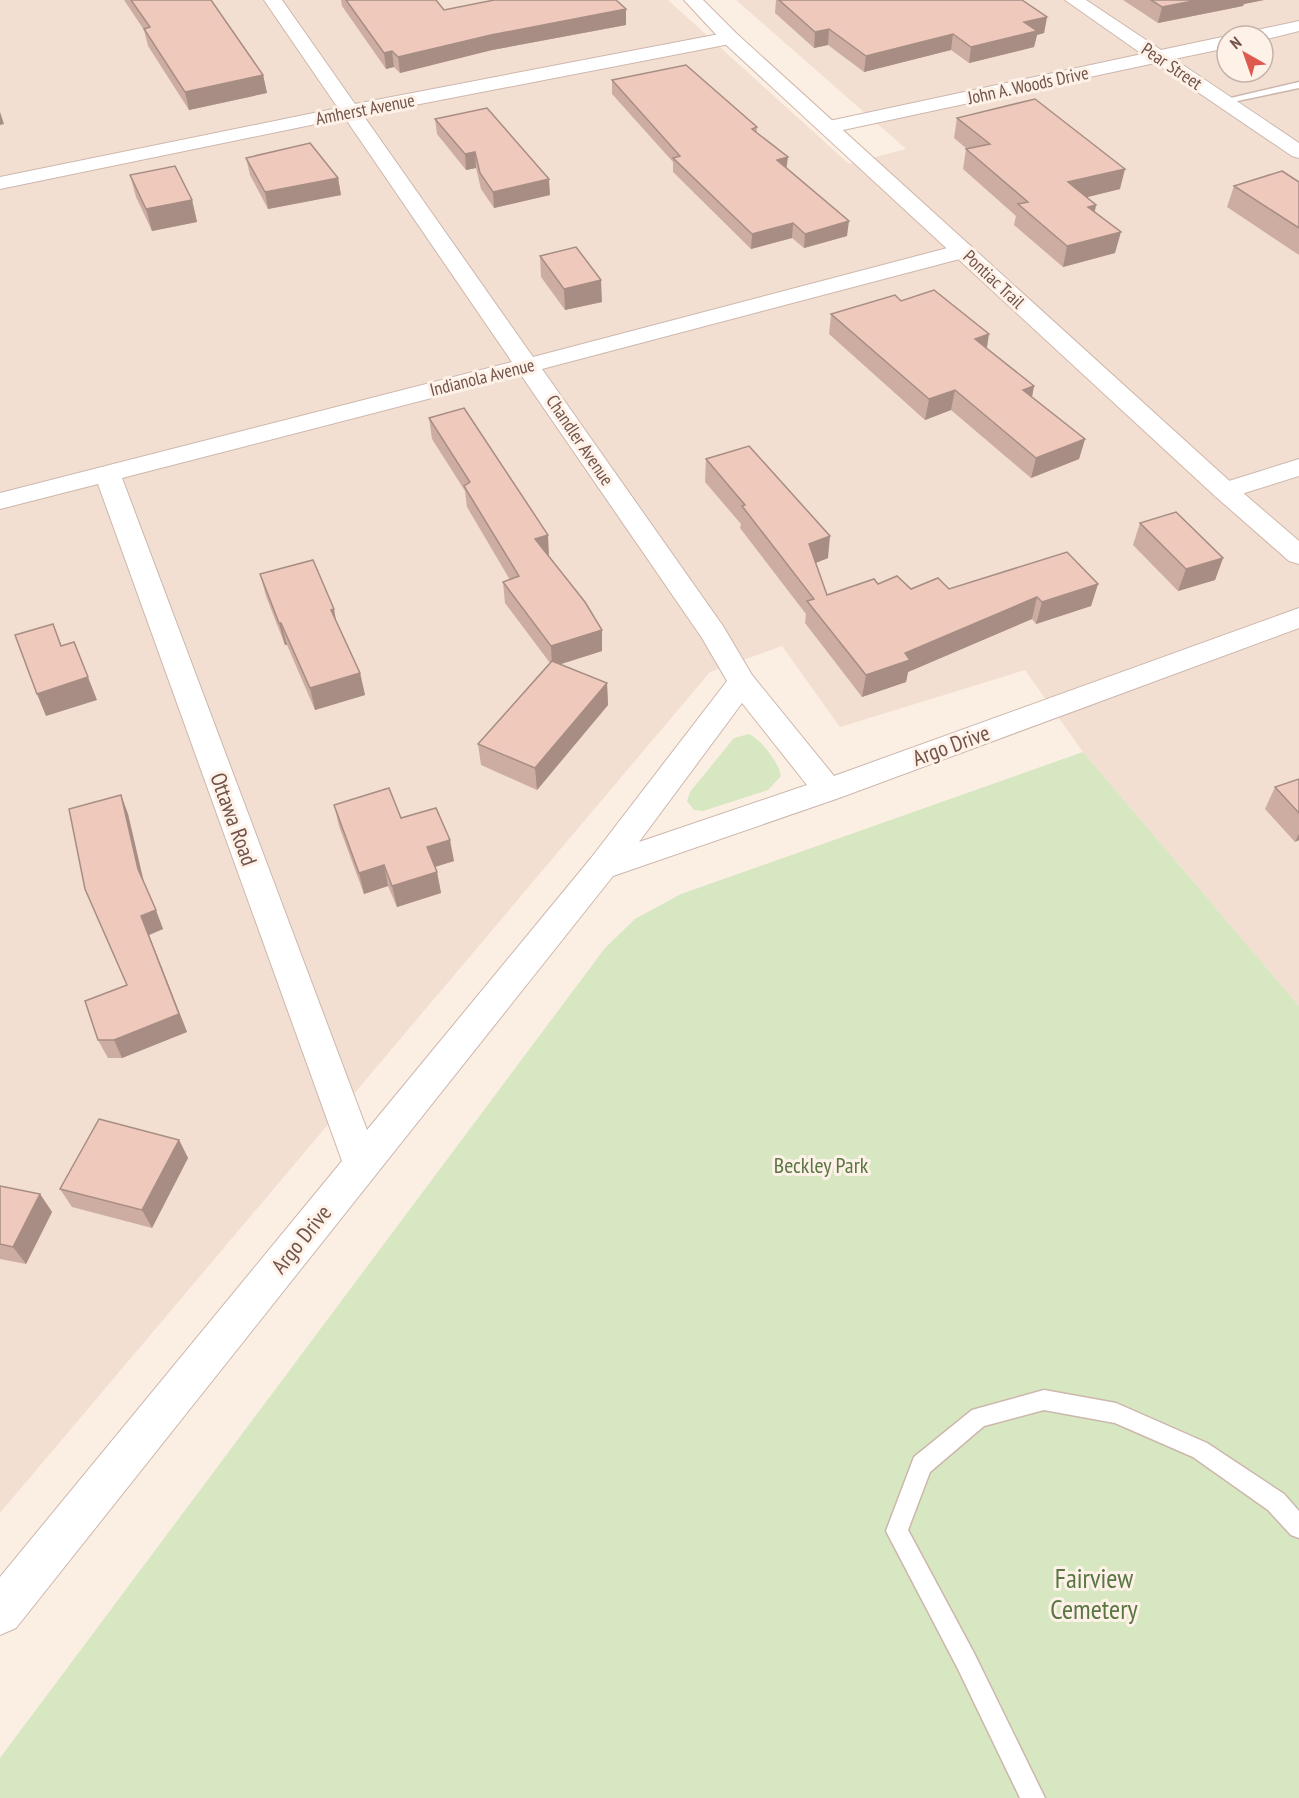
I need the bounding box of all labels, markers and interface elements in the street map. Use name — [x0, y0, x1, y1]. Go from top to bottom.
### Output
north arrow — [1215, 24, 1275, 84]
text: N — [1226, 32, 1245, 53]
street label: Pear Street — [1137, 37, 1207, 95]
street label: John A. Woods Drive — [964, 61, 1091, 109]
street label: Amherst Avenue — [314, 88, 416, 130]
street label: Pontiac Trail — [959, 245, 1030, 314]
street label: Indianola Avenue — [427, 353, 537, 401]
street label: Chandler Avenue — [541, 390, 619, 490]
street label: Argo Drive — [909, 718, 993, 772]
street label: Ottawa Road — [204, 769, 264, 869]
park label: Beckley Park — [774, 1151, 869, 1179]
street label: Argo Drive — [265, 1199, 337, 1279]
park label: Fairview Cemetery — [1050, 1561, 1139, 1626]

